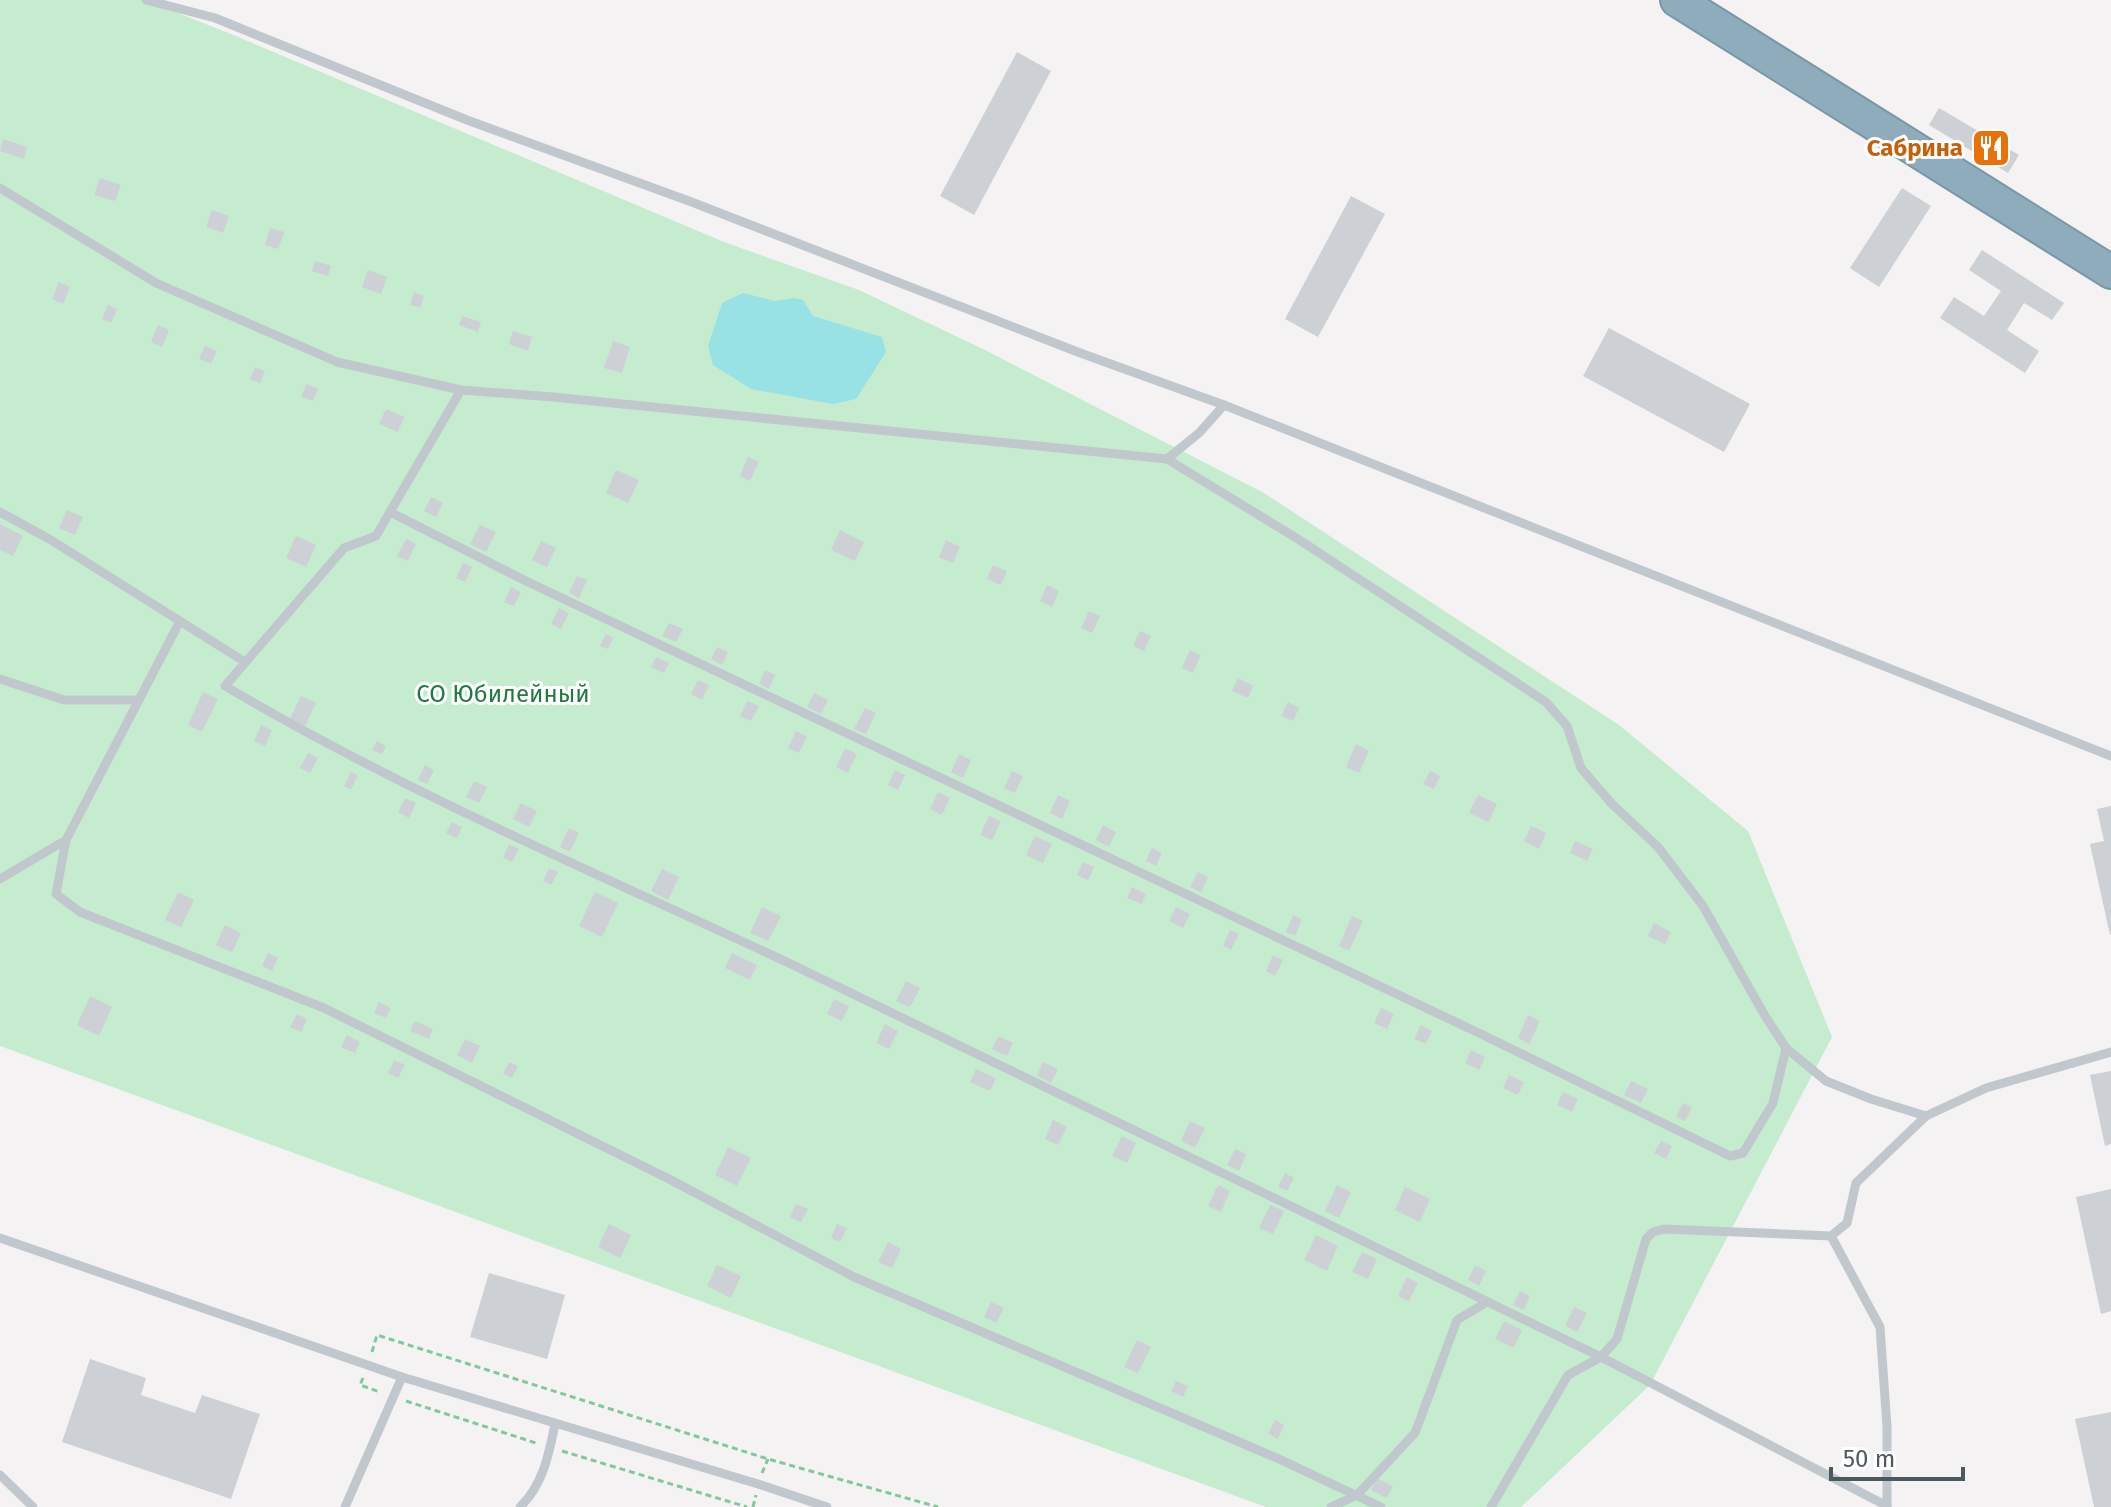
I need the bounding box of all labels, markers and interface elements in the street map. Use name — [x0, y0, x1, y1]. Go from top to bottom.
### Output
restaurant icon: Сабрина — [1970, 127, 2012, 169]
place label: Сабрина — [1867, 134, 1963, 162]
park label: СО Юбилейный — [416, 680, 590, 708]
scale bar — [1831, 1431, 1963, 1481]
text: 50 m — [1843, 1445, 1895, 1473]

